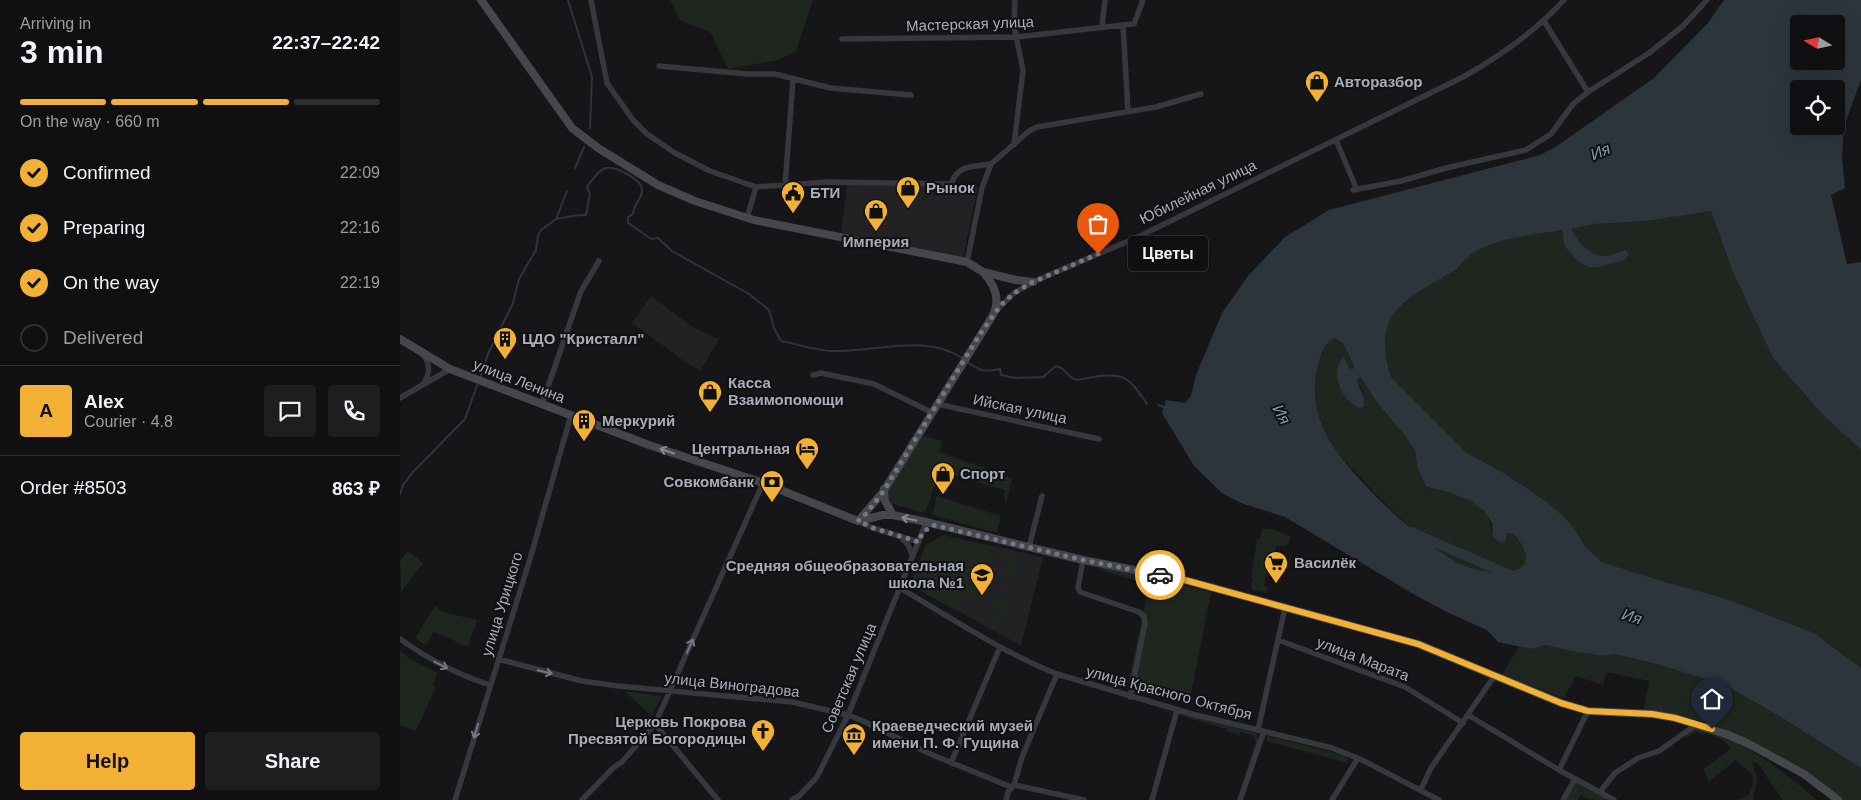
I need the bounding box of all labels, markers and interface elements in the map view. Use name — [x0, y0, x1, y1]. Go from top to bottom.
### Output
street label: Мастерская улица — [906, 13, 1035, 34]
text: Arriving in — [20, 15, 91, 32]
north arrow — [1790, 15, 1845, 70]
map controls — [1790, 15, 1845, 135]
text: 22:37–22:42 — [272, 32, 380, 53]
text: 3 min — [20, 34, 104, 70]
shop icon: Авторазбор — [1304, 69, 1330, 103]
place label: Авторазбор — [1334, 73, 1423, 90]
button: locate — [1790, 80, 1845, 135]
text: On the way · 660 m — [20, 113, 160, 130]
water label: Ия — [1588, 140, 1613, 163]
street label: Юбилейная улица — [1137, 156, 1260, 227]
icon: check — [20, 159, 48, 187]
text: Confirmed — [63, 162, 151, 183]
text: 22:09 — [340, 164, 380, 181]
shop icon: Рынок — [895, 175, 921, 209]
place label: Рынок — [926, 179, 975, 196]
public building icon: БТИ — [780, 180, 806, 214]
place label: БТИ — [810, 184, 840, 201]
shop icon: Империя — [863, 198, 889, 232]
pin — [1077, 203, 1119, 254]
icon: bag — [1084, 210, 1112, 238]
icon: check — [20, 214, 48, 242]
text: Preparing — [63, 217, 145, 238]
text: 22:16 — [340, 219, 380, 236]
place label: Империя — [843, 233, 909, 250]
callout: Цветы — [1128, 236, 1208, 272]
text: Цветы — [1142, 245, 1194, 262]
icon: check — [20, 269, 48, 297]
text: On the way — [63, 272, 159, 293]
text: 22:19 — [340, 274, 380, 291]
building icon: ЦДО "Кристалл" — [492, 326, 518, 360]
text: Delivered — [63, 327, 143, 348]
place label: ЦДО "Кристалл" — [522, 330, 644, 347]
street label: улица Ленина — [471, 355, 568, 406]
place label: Касса Взаимопомощи — [728, 374, 844, 408]
shop icon: Касса Взаимопомощи — [697, 379, 723, 413]
button: chat — [264, 385, 316, 437]
button: phone — [328, 385, 380, 437]
street label: Ийская улица — [972, 390, 1069, 427]
text: Alex — [84, 391, 124, 412]
text: A — [39, 400, 53, 421]
water label: Ия — [1269, 401, 1294, 427]
building icon: Меркурий — [571, 408, 597, 442]
place label: Меркурий — [602, 412, 675, 429]
text: Courier · 4.8 — [84, 413, 173, 430]
hotel icon: Центральная — [794, 436, 820, 470]
place label: Центральная — [692, 440, 790, 457]
one-way arrow — [659, 446, 675, 455]
shop icon: Спорт — [930, 461, 956, 495]
place label: Спорт — [960, 465, 1005, 482]
bank icon: Совкомбанк — [759, 469, 785, 503]
place label: Совкомбанк — [663, 473, 754, 490]
text: Order #8503 — [20, 477, 127, 498]
text: 863 ₽ — [332, 478, 380, 499]
one-way arrow — [902, 514, 918, 523]
street label: улица Урицкого — [478, 550, 525, 658]
courier — [1135, 550, 1185, 600]
supermarket icon: Василёк — [1263, 550, 1289, 584]
place label: Василёк — [1294, 554, 1357, 571]
place label: Средняя общеобразовательная школа №1 — [726, 557, 964, 591]
icon: car — [1146, 561, 1174, 589]
school or university icon: Средняя общеобразовательная школа №1 — [969, 562, 995, 596]
water label: Ия — [1620, 605, 1644, 628]
street label: Советская улица — [818, 620, 880, 735]
street label: улица Марата — [1314, 633, 1412, 684]
one-way arrow — [686, 639, 696, 654]
one-way arrow — [434, 660, 449, 670]
street label: улица Красного Октября — [1084, 662, 1254, 723]
one-way arrow — [537, 668, 553, 677]
street label: улица Виноградова — [664, 669, 801, 700]
pin — [1691, 678, 1733, 729]
icon: home — [1698, 685, 1726, 713]
place label: Церковь Покрова Пресвятой Богородицы — [568, 713, 747, 747]
place label: Краеведческий музей имени П. Ф. Гущина — [872, 717, 1033, 751]
church icon: Церковь Покрова Пресвятой Богородицы — [750, 718, 776, 752]
museum icon: Краеведческий музей имени П. Ф. Гущина — [841, 722, 867, 756]
one-way arrow — [470, 723, 480, 739]
button: Help — [20, 732, 195, 790]
button: Share — [205, 732, 380, 790]

